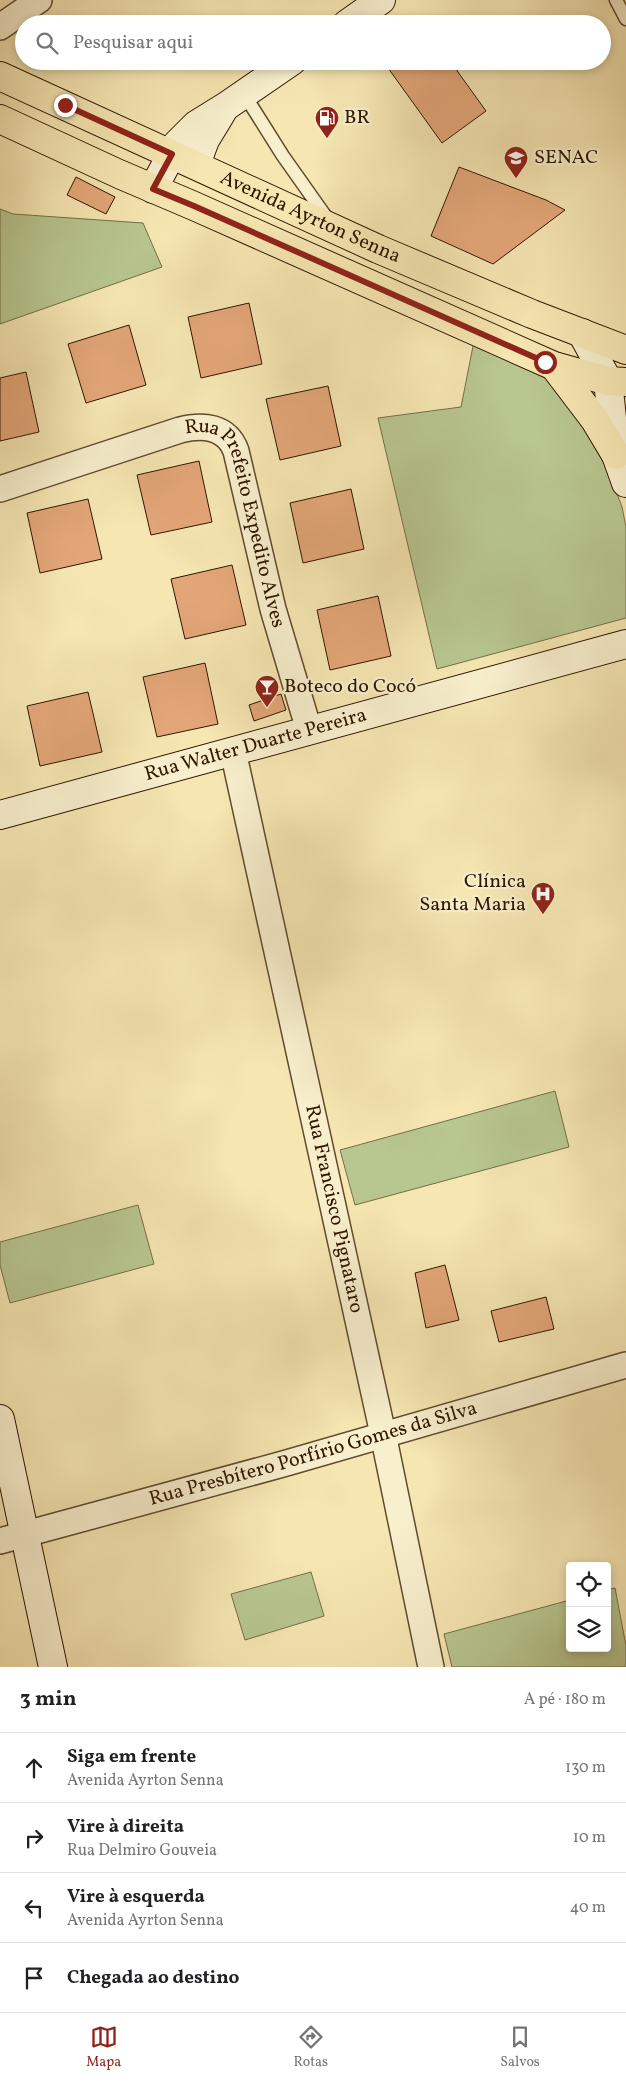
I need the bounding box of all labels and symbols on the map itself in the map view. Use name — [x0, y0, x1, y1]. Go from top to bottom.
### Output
route end — [54, 94, 77, 117]
place label: BR — [344, 104, 370, 132]
fuel station icon: BR — [314, 105, 340, 139]
place label: SENAC — [534, 144, 598, 172]
school or university icon: SENAC — [503, 145, 529, 179]
street label: Avenida Ayrton Senna — [215, 164, 405, 271]
route start — [534, 351, 557, 374]
street label: Rua Prefeito Expedito Alves — [183, 413, 292, 631]
place label: Boteco do Cocó — [284, 673, 416, 701]
bar icon: Boteco do Cocó — [254, 674, 280, 708]
street label: Rua Walter Duarte Pereira — [141, 701, 370, 789]
place label: Clínica Santa Maria — [419, 868, 526, 919]
hospital icon: Clínica Santa Maria — [530, 881, 556, 915]
street label: Rua Francisco Pignataro — [297, 1102, 370, 1316]
street label: Rua Presbítero Porfírio Gomes da Silva — [146, 1395, 481, 1514]

